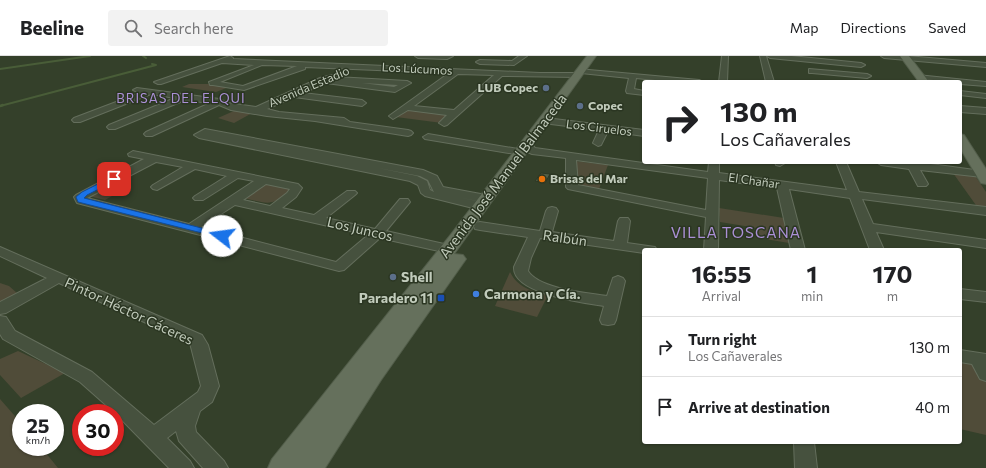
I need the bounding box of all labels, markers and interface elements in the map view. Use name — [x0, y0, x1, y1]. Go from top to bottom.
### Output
search box — [108, 10, 388, 46]
text: Beeline — [20, 16, 84, 39]
icon: search — [122, 17, 144, 39]
text: Search here — [154, 19, 233, 37]
text: Map — [790, 19, 819, 36]
text: Directions — [841, 19, 906, 36]
text: Saved — [928, 19, 966, 36]
street label: Los Lúcumos — [381, 59, 453, 77]
street label: Avenida Estadio — [266, 63, 351, 109]
place label: LUB Copec — [478, 80, 538, 94]
marker: LUB Copec — [541, 83, 551, 93]
district label: BRISAS DEL ELQUI — [116, 90, 246, 106]
street label: Avenida José Manuel Balmaceda — [435, 90, 570, 261]
text: 130 m — [720, 94, 797, 128]
icon: right — [654, 96, 706, 148]
place label: Copec — [588, 98, 623, 112]
marker: Copec — [575, 101, 585, 111]
street label: Los Ciruelos — [565, 116, 633, 138]
text: Los Cañaverales — [720, 128, 851, 150]
pin — [97, 162, 131, 196]
icon: arrive — [103, 168, 125, 190]
street label: El Chañar — [728, 169, 781, 191]
place label: Brisas del Mar — [550, 171, 628, 185]
marker: Brisas del Mar — [537, 174, 547, 184]
street label: Los Juncos — [326, 213, 395, 244]
position arrow — [201, 215, 243, 257]
district label: VILLA TOSCANA — [671, 223, 801, 241]
street label: Ralbún — [542, 226, 588, 249]
text: 16:55 — [691, 259, 752, 288]
text: 1 — [807, 259, 817, 288]
text: 170 — [873, 259, 912, 288]
place label: Shell — [401, 268, 433, 285]
marker: Shell — [388, 272, 398, 282]
street label: Pintor Héctor Cáceres — [62, 273, 196, 348]
place label: Carmona y Cía. — [484, 285, 581, 302]
text: Arrival — [702, 288, 741, 304]
text: min — [801, 288, 823, 304]
text: m — [887, 288, 898, 304]
place label: Paradero 11 — [359, 289, 433, 306]
marker: Carmona y Cía. — [471, 289, 481, 299]
marker: Paradero 11 — [436, 293, 446, 303]
text: Turn right — [688, 330, 757, 348]
icon: right — [654, 336, 676, 358]
text: 130 m — [909, 338, 950, 356]
text: Los Cañaverales — [688, 348, 783, 364]
icon: arrive — [654, 396, 676, 418]
text: Arrive at destination — [688, 398, 830, 416]
text: 40 m — [915, 398, 950, 416]
speed limit sign: 30 — [72, 404, 124, 456]
text: 25 — [26, 413, 50, 437]
text: km/h — [26, 434, 50, 446]

